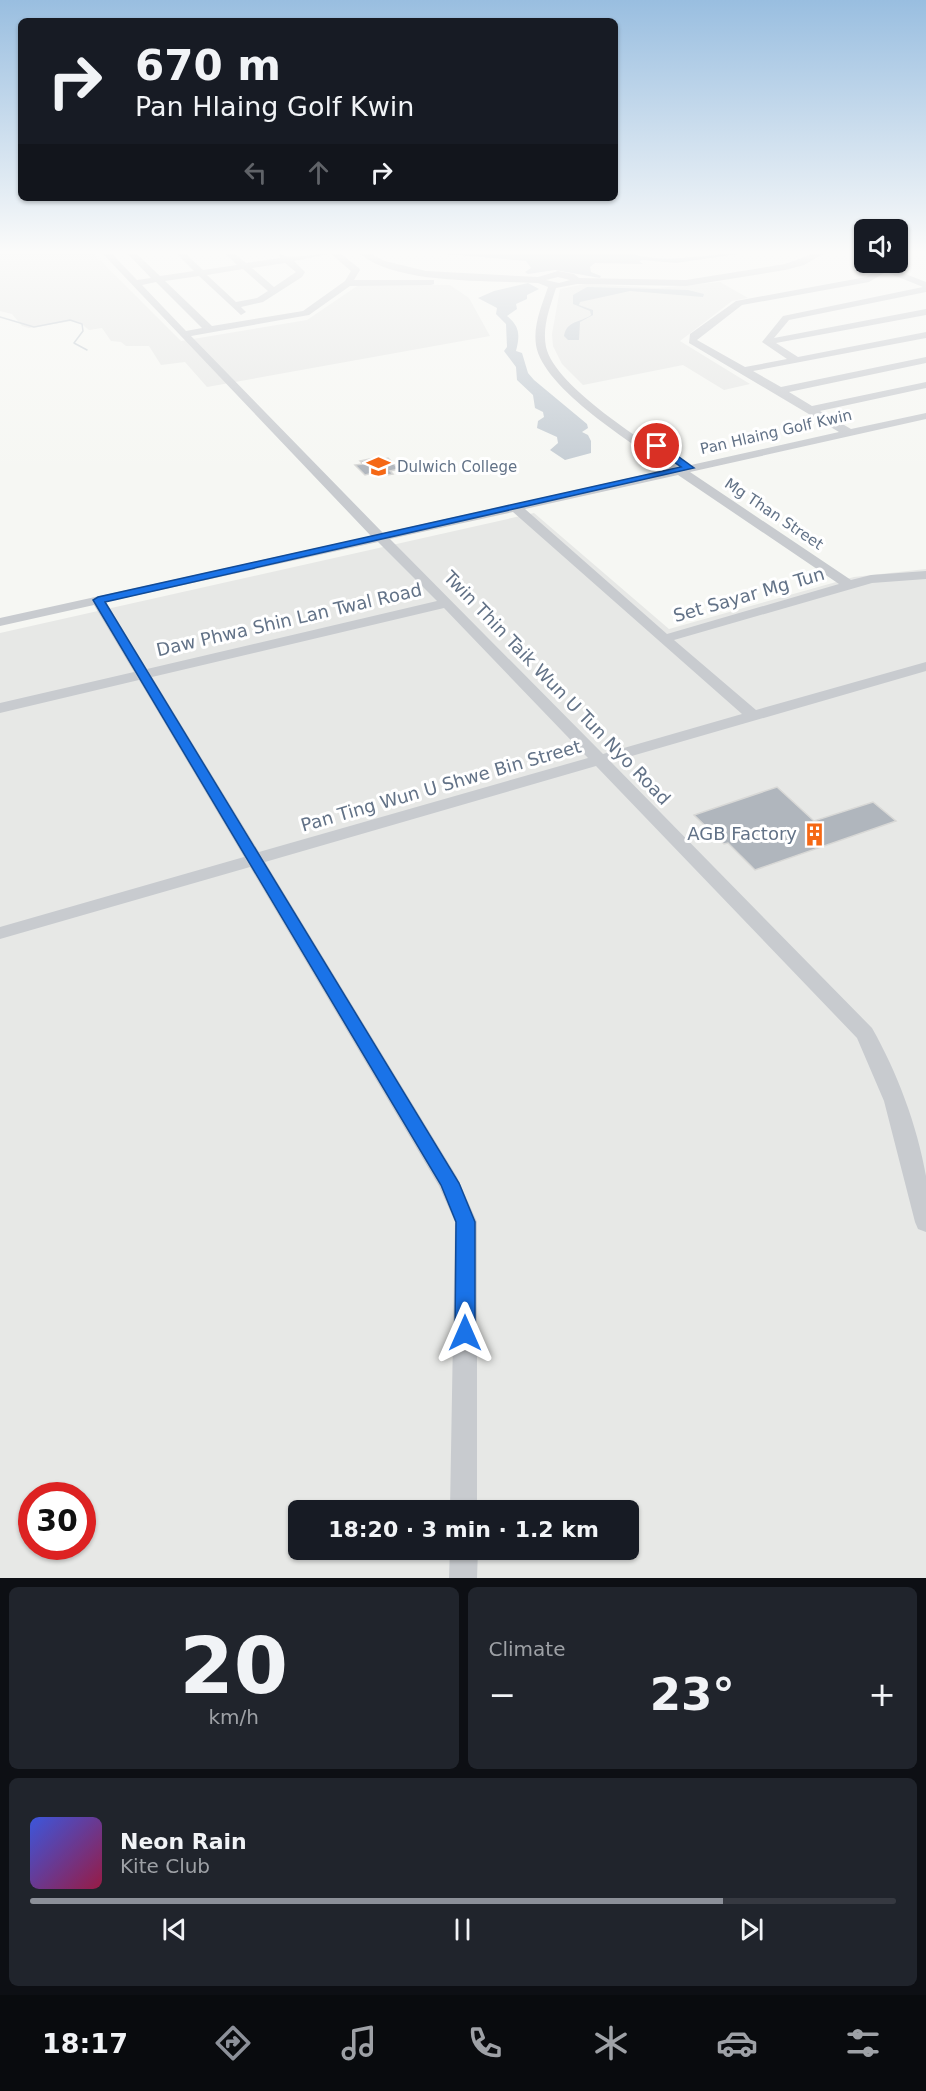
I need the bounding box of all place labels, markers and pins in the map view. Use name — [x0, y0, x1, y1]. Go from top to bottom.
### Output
pin — [631, 420, 682, 471]
school or university icon: Dulwich College — [366, 454, 392, 480]
place label: Dulwich College — [397, 458, 517, 476]
building icon: AGB Factory — [802, 821, 828, 847]
place label: AGB Factory — [687, 823, 797, 844]

